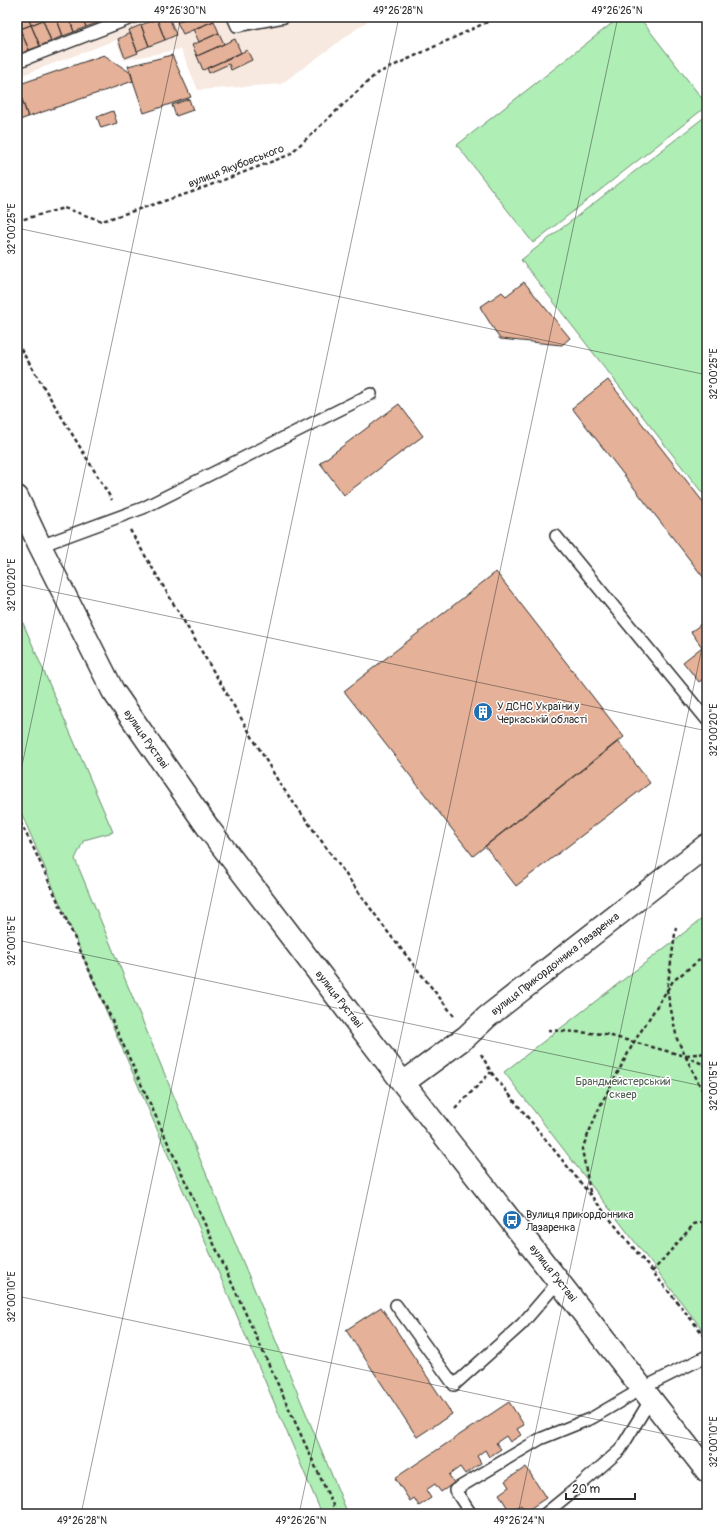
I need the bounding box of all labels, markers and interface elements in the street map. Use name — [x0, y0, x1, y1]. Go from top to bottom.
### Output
text: 49°26'30"N — [154, 5, 206, 17]
text: 49°26'28"N — [373, 5, 423, 17]
text: 49°26'26"N — [592, 5, 643, 17]
street label: вулиця Якубовського — [186, 142, 286, 190]
text: 32°00'25"E — [6, 203, 18, 255]
text: 32°00'25"E — [708, 348, 720, 400]
text: 32°00'20"E — [6, 559, 18, 611]
place label: У ДСНС України у Черкаській області — [497, 700, 587, 726]
building icon: У ДСНС України у Черкаській області — [472, 701, 494, 723]
text: 32°00'20"E — [708, 704, 720, 756]
street label: вулиця Руставі — [121, 707, 171, 771]
street label: вулиця Прикордонника Лазаренка — [488, 910, 622, 1018]
text: 32°00'15"E — [6, 916, 18, 966]
street label: вулиця Руставі — [313, 968, 365, 1030]
text: 32°00'15"E — [708, 1061, 720, 1111]
park label: Брандмейстерський сквер — [576, 1075, 670, 1101]
place label: Вулиця прикордонника Лазаренка — [525, 1208, 634, 1234]
bus stop icon: Вулиця прикордонника Лазаренка — [501, 1209, 523, 1231]
street label: вулиця Руставі — [527, 1242, 579, 1304]
text: 32°00'10"E — [6, 1271, 18, 1323]
text: 32°00'10"E — [708, 1416, 720, 1468]
scale bar — [566, 1475, 635, 1501]
text: 20 m — [572, 1482, 601, 1497]
text: 49°26'28"N — [57, 1515, 107, 1527]
text: 49°26'26"N — [276, 1515, 327, 1527]
text: 49°26'24"N — [494, 1515, 545, 1527]

